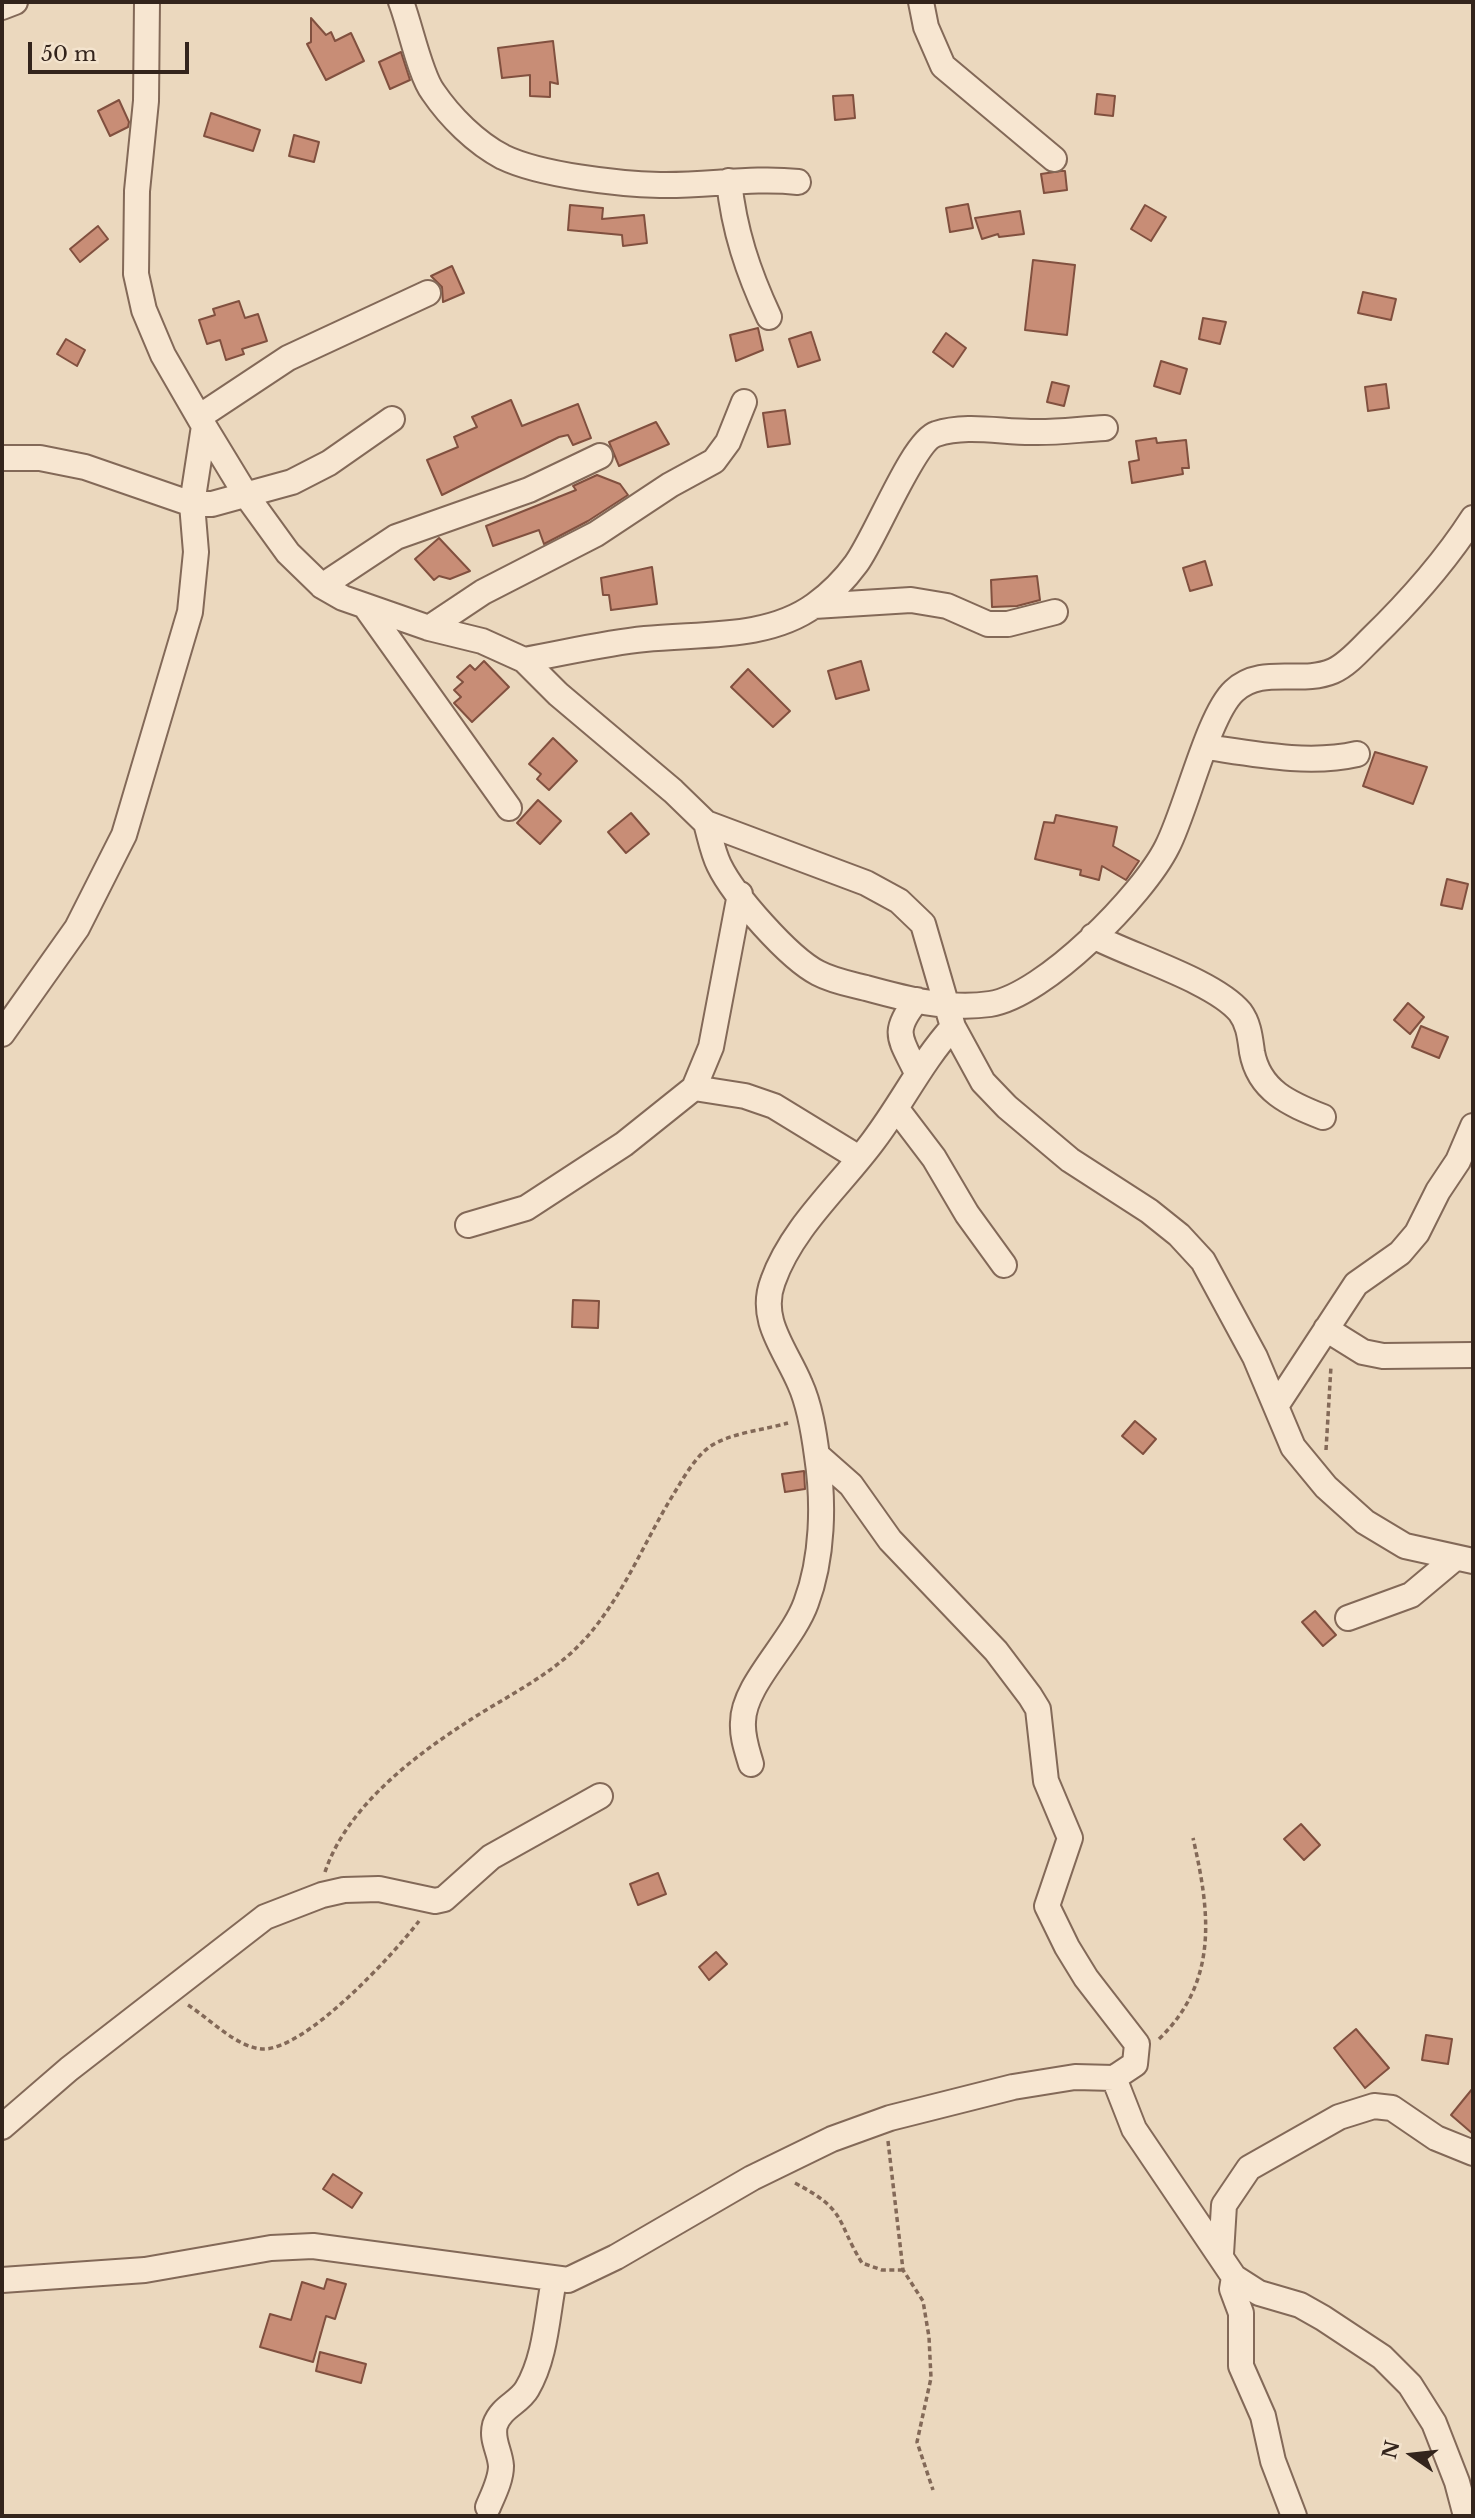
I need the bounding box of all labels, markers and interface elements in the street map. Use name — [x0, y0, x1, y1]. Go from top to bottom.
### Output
scale bar — [32, 28, 192, 72]
text: 50 m — [41, 41, 96, 67]
north arrow — [1377, 2420, 1447, 2490]
text: N — [1378, 2438, 1404, 2461]

